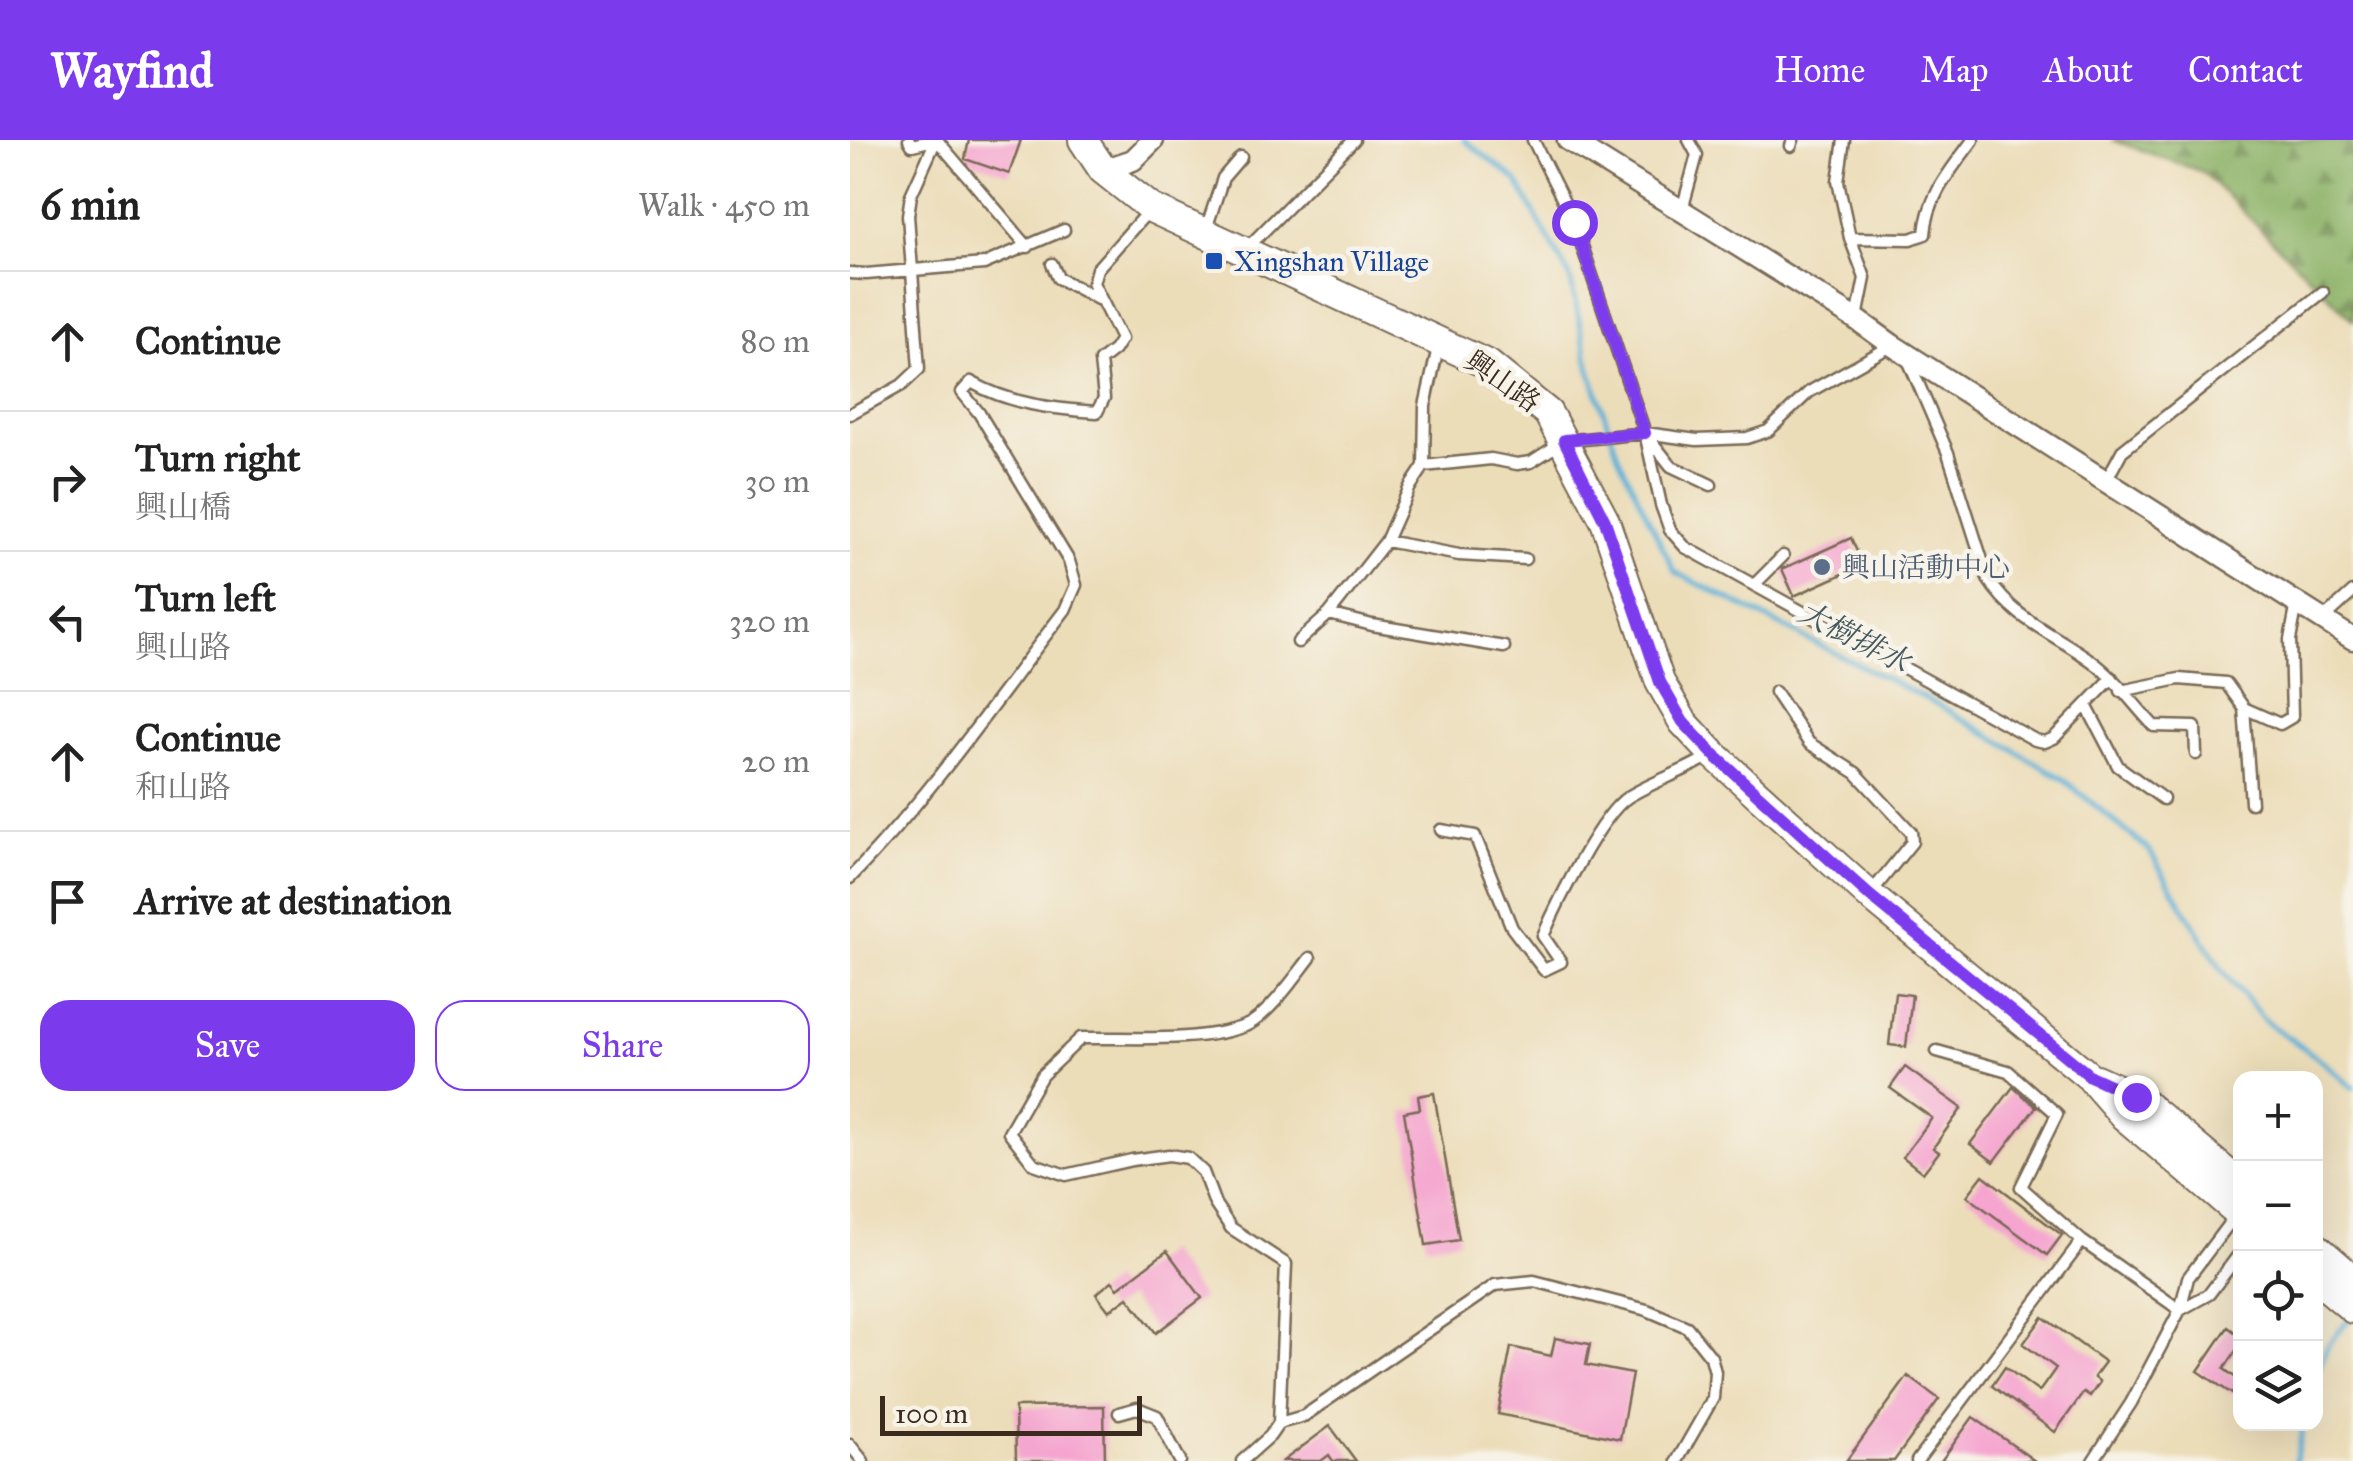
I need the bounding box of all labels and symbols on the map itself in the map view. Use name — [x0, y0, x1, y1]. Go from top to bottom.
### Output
route start — [1552, 200, 1598, 246]
place label: Xingshan Village — [1234, 244, 1429, 279]
marker: Xingshan Village — [1203, 250, 1225, 272]
street label: 興山路 — [1458, 343, 1547, 420]
place label: 興山活動中心 — [1842, 550, 2010, 585]
marker: 興山活動中心 — [1811, 556, 1833, 578]
water label: 大樹排水 — [1792, 594, 1918, 682]
route end — [2114, 1075, 2160, 1121]
scale bar — [880, 1391, 1142, 1436]

